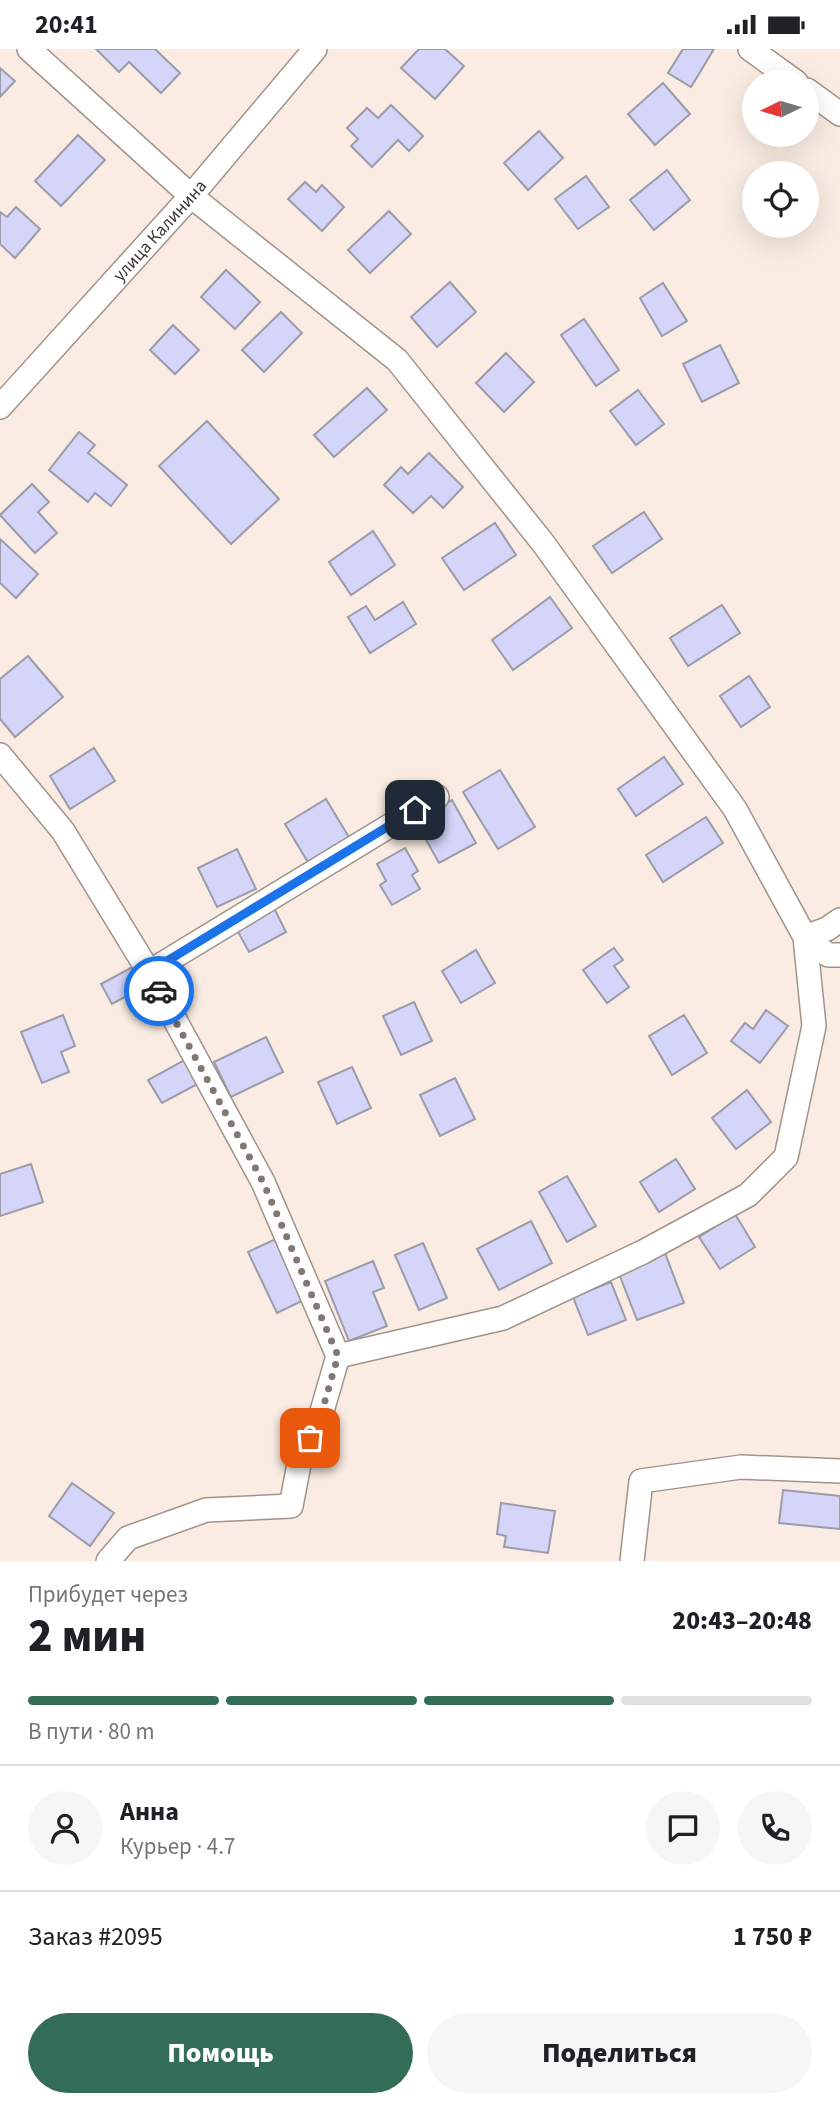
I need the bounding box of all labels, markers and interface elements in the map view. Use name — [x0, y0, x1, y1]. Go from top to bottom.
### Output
text: 20:41 — [35, 6, 98, 43]
north arrow — [742, 70, 819, 147]
map controls — [742, 70, 819, 238]
button: locate — [742, 161, 819, 238]
street label: улица Калинина — [107, 174, 213, 287]
pin — [385, 780, 445, 840]
icon: home — [396, 791, 434, 829]
courier — [124, 956, 194, 1026]
icon: car — [140, 972, 178, 1010]
pin — [280, 1408, 340, 1468]
icon: bag — [291, 1419, 329, 1457]
text: Прибудет через — [28, 1578, 188, 1611]
text: 20:43–20:48 — [672, 1602, 812, 1639]
text: 2 мин — [28, 1604, 146, 1669]
text: В пути · 80 m — [28, 1715, 155, 1748]
button: person — [28, 1791, 102, 1865]
button: chat — [646, 1791, 720, 1865]
button: phone — [738, 1791, 812, 1865]
text: Анна — [120, 1793, 179, 1830]
text: Курьер · 4.7 — [120, 1830, 235, 1863]
text: Заказ #2095 — [28, 1918, 163, 1955]
text: 1 750 ₽ — [733, 1918, 812, 1955]
button: Помощь — [28, 2013, 413, 2093]
button: Поделиться — [427, 2013, 812, 2093]

